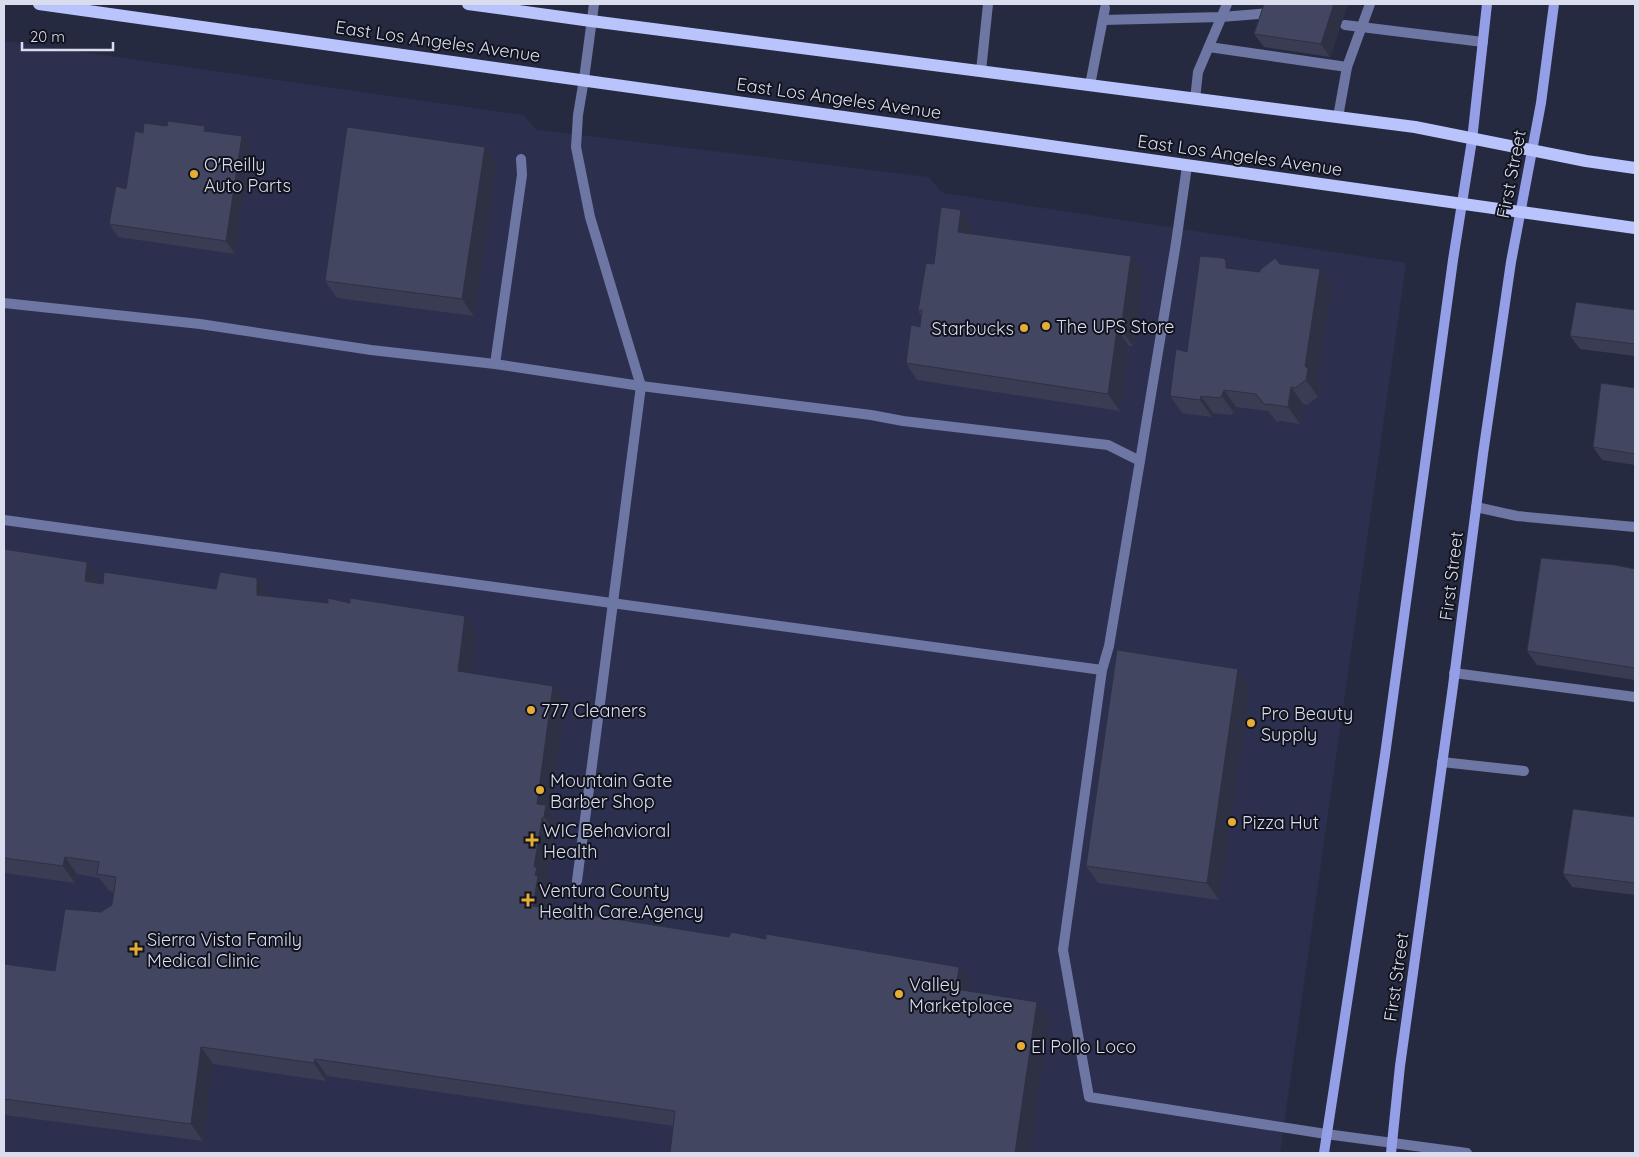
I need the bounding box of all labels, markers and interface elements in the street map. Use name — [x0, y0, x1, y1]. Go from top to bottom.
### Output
street label: East Los Angeles Avenue — [334, 15, 542, 67]
scale bar — [22, 20, 114, 52]
text: 20 m — [30, 27, 65, 46]
street label: East Los Angeles Avenue — [735, 72, 943, 124]
street label: First Street — [1491, 128, 1531, 220]
street label: East Los Angeles Avenue — [1136, 129, 1344, 181]
place label: O'Reilly Auto Parts — [204, 153, 291, 197]
marker: O'Reilly Auto Parts — [188, 168, 200, 180]
place label: The UPS Store — [1056, 315, 1174, 338]
place label: Starbucks — [931, 317, 1014, 340]
marker: The UPS Store — [1040, 320, 1052, 332]
marker: Starbucks — [1018, 322, 1030, 334]
street label: First Street — [1434, 530, 1468, 622]
place label: 777 Cleaners — [541, 699, 646, 722]
place label: Pro Beauty Supply — [1261, 702, 1353, 746]
marker: 777 Cleaners — [525, 704, 537, 716]
marker: Pro Beauty Supply — [1245, 717, 1257, 729]
place label: Mountain Gate Barber Shop — [550, 769, 672, 813]
marker: Mountain Gate Barber Shop — [534, 784, 546, 796]
place label: Pizza Hut — [1242, 811, 1319, 834]
marker: Pizza Hut — [1226, 816, 1238, 828]
place label: WIC Behavioral Health — [543, 819, 670, 863]
marker: WIC Behavioral Health — [525, 833, 539, 847]
place label: Ventura County Health Care.Agency — [539, 879, 704, 923]
marker: Ventura County Health Care.Agency — [521, 893, 535, 907]
place label: Sierra Vista Family Medical Clinic — [147, 928, 302, 972]
street label: First Street — [1378, 931, 1414, 1023]
marker: Sierra Vista Family Medical Clinic — [129, 942, 143, 956]
place label: Valley Marketplace — [909, 973, 1013, 1017]
marker: Valley Marketplace — [893, 988, 905, 1000]
place label: El Pollo Loco — [1031, 1035, 1136, 1058]
marker: El Pollo Loco — [1015, 1040, 1027, 1052]

